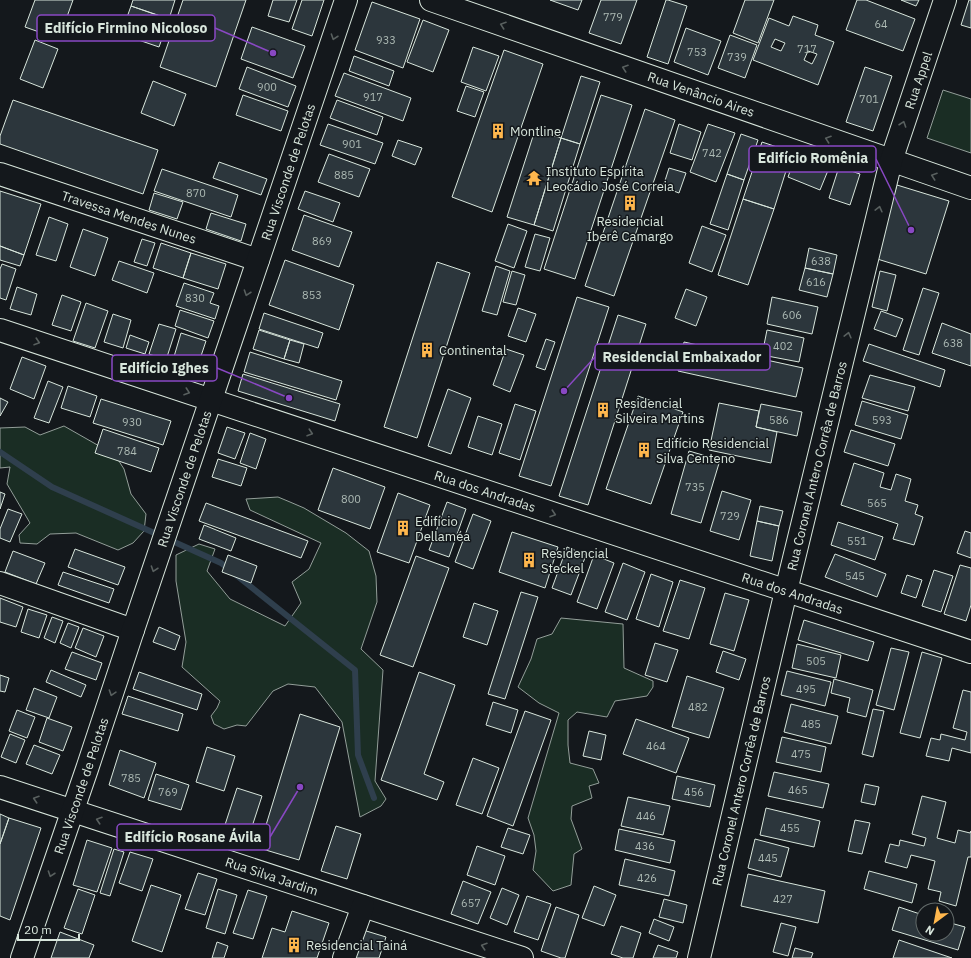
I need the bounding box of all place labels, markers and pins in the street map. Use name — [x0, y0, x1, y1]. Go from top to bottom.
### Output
callout: Edifício Firmino Nicoloso — [37, 15, 215, 41]
building icon: Montline — [489, 122, 507, 140]
place label: Montline — [510, 123, 561, 140]
callout: Edifício Romênia — [749, 146, 876, 172]
place label: Instituto Espírita Leocádio José Correia — [546, 163, 674, 195]
temple icon: Instituto Espírita Leocádio José Correia — [525, 169, 543, 187]
building icon: Residencial Iberê Camargo — [621, 194, 639, 212]
place label: Residencial Iberê Camargo — [587, 213, 673, 245]
building icon: Continental — [418, 341, 436, 359]
place label: Continental — [439, 342, 507, 359]
callout: Residencial Embaixador — [595, 344, 770, 370]
callout: Edifício Ighes — [112, 355, 217, 381]
place label: Residencial Silveira Martins — [615, 395, 704, 427]
building icon: Residencial Silveira Martins — [594, 401, 612, 419]
place label: Edifício Residencial Silva Centeno — [656, 435, 769, 467]
building icon: Edifício Residencial Silva Centeno — [635, 441, 653, 459]
place label: Edifício Dellaméa — [415, 513, 470, 545]
building icon: Edifício Dellaméa — [394, 519, 412, 537]
place label: Residencial Steckel — [541, 545, 609, 577]
building icon: Residencial Steckel — [520, 551, 538, 569]
callout: Edifício Rosane Ávila — [117, 824, 270, 850]
building icon: Residencial Tainá — [285, 936, 303, 954]
place label: Residencial Tainá — [306, 937, 407, 954]

